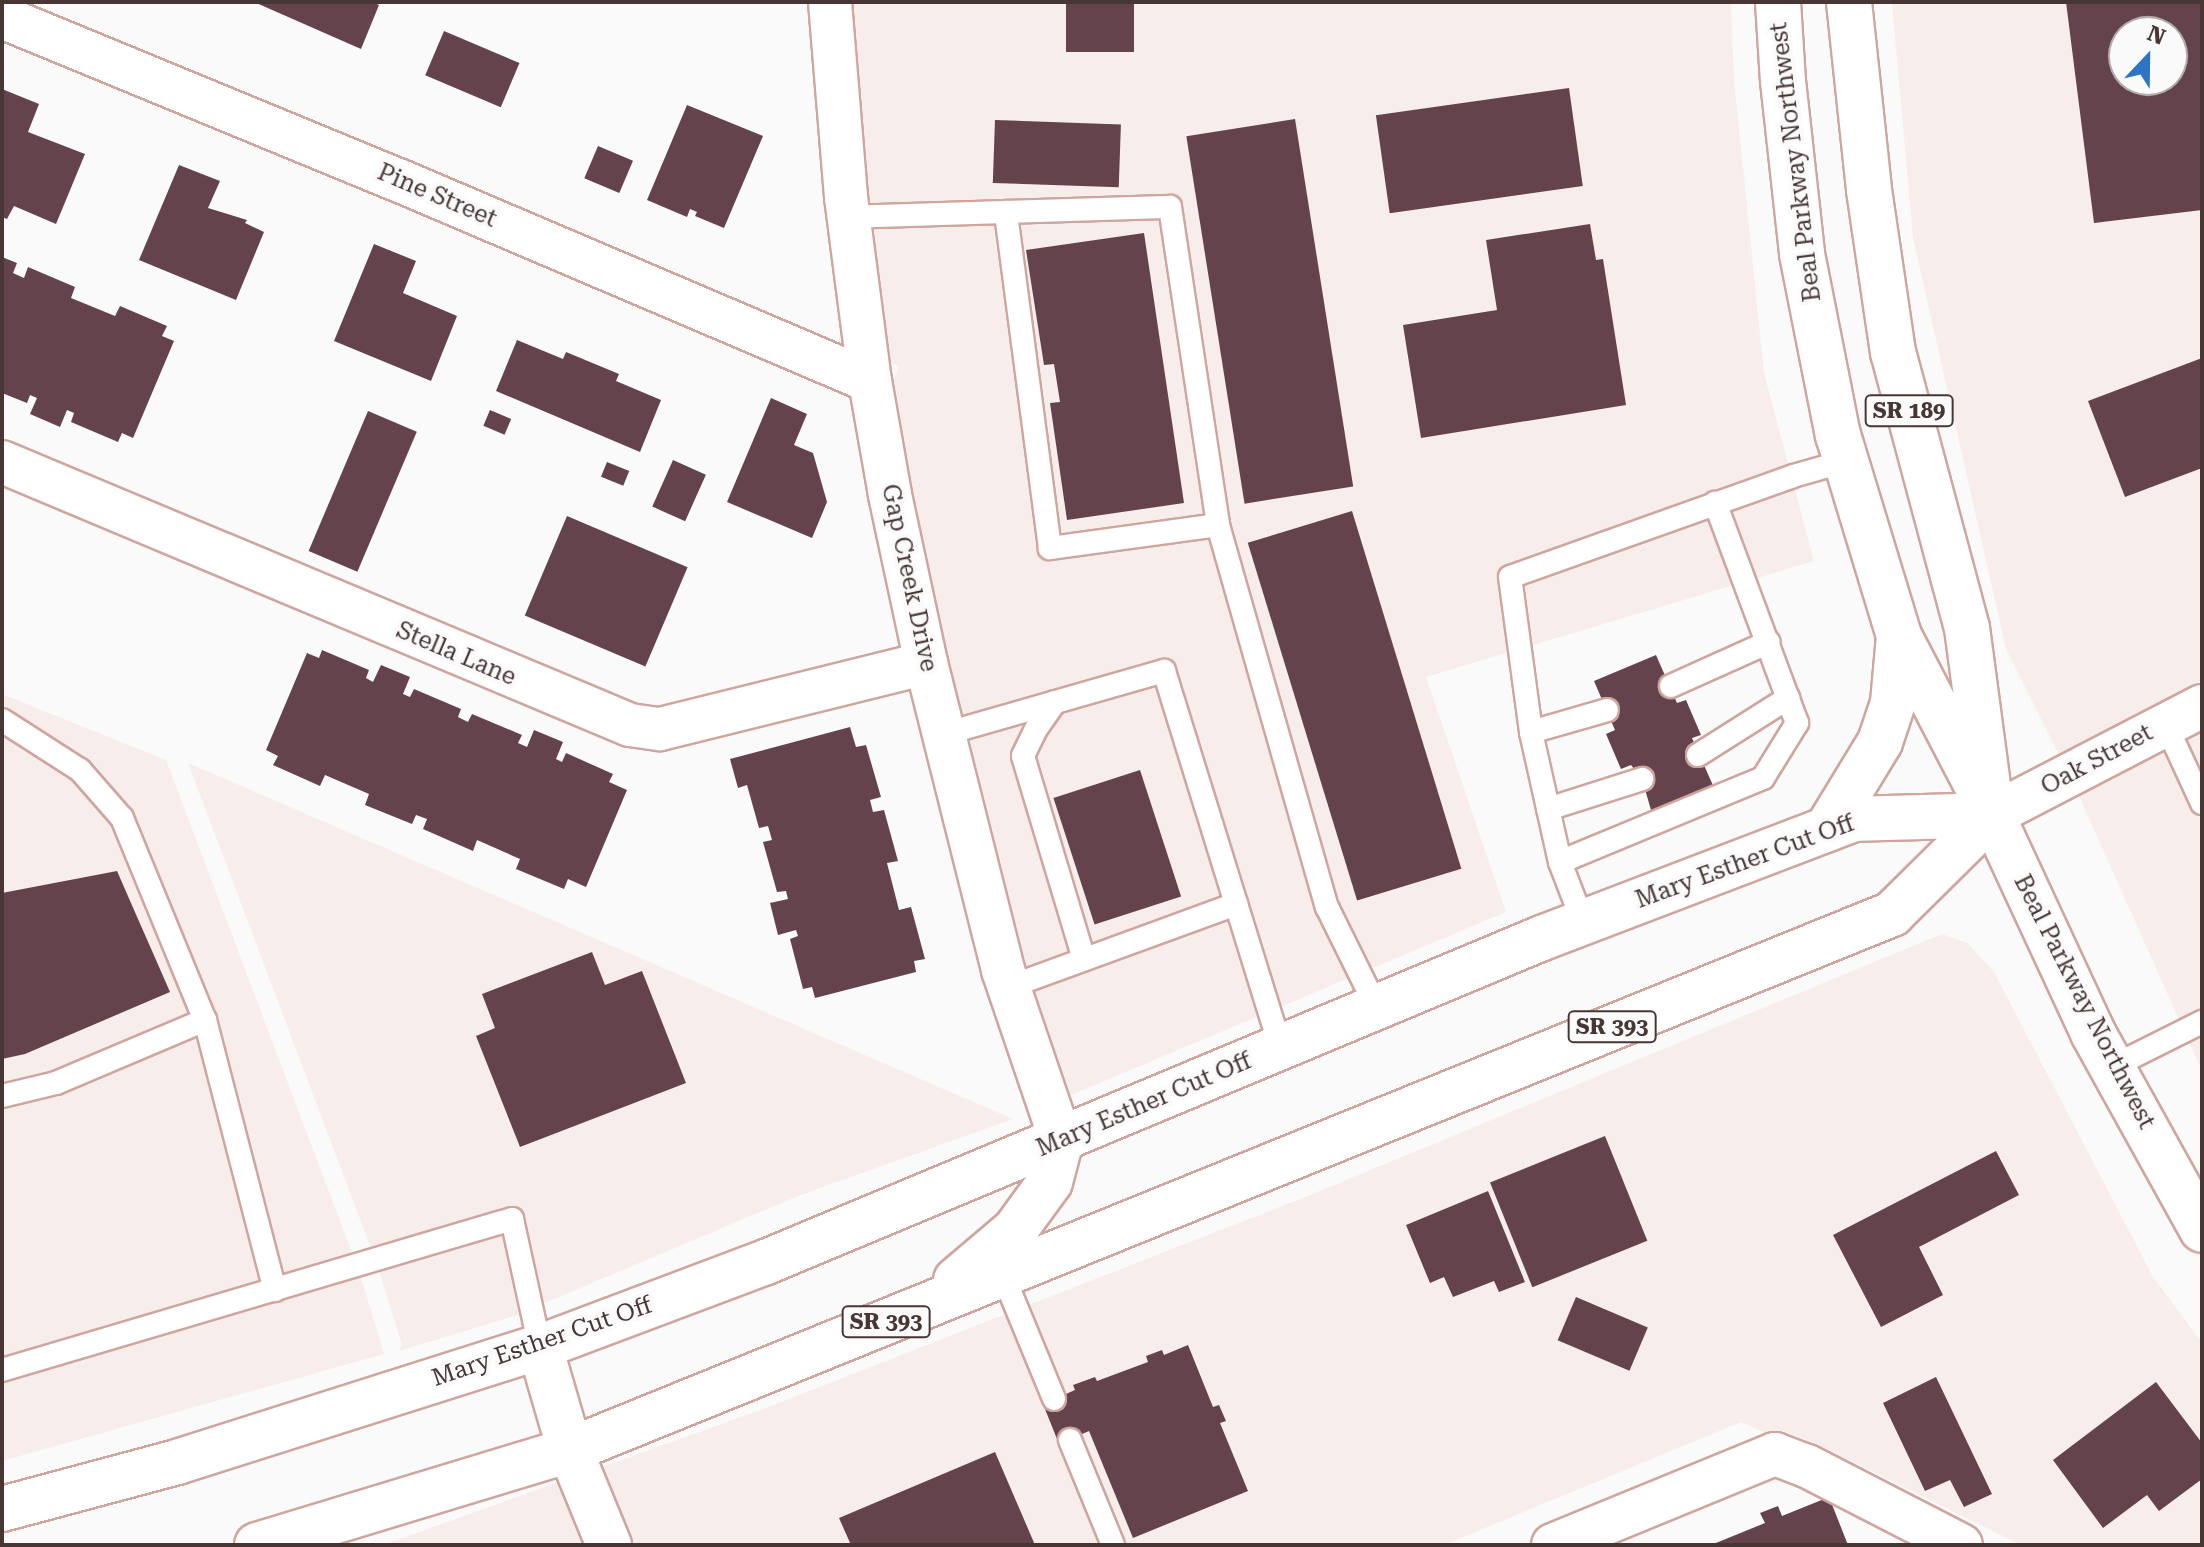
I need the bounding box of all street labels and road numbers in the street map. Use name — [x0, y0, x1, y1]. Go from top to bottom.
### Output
street label: Beal Parkway Northwest — [1765, 21, 1827, 303]
street label: Pine Street — [373, 158, 501, 234]
road number: SR 189 — [1863, 393, 1955, 429]
street label: Gap Creek Drive — [875, 482, 943, 674]
street label: Stella Lane — [392, 616, 520, 692]
street label: Oak Street — [2036, 719, 2158, 801]
street label: Mary Esther Cut Off — [1632, 809, 1858, 915]
street label: Beal Parkway Northwest — [2007, 870, 2161, 1134]
road number: SR 393 — [1566, 1009, 1658, 1045]
street label: Mary Esther Cut Off — [1032, 1047, 1256, 1163]
street label: Mary Esther Cut Off — [428, 1291, 656, 1393]
road number: SR 393 — [840, 1304, 932, 1340]

